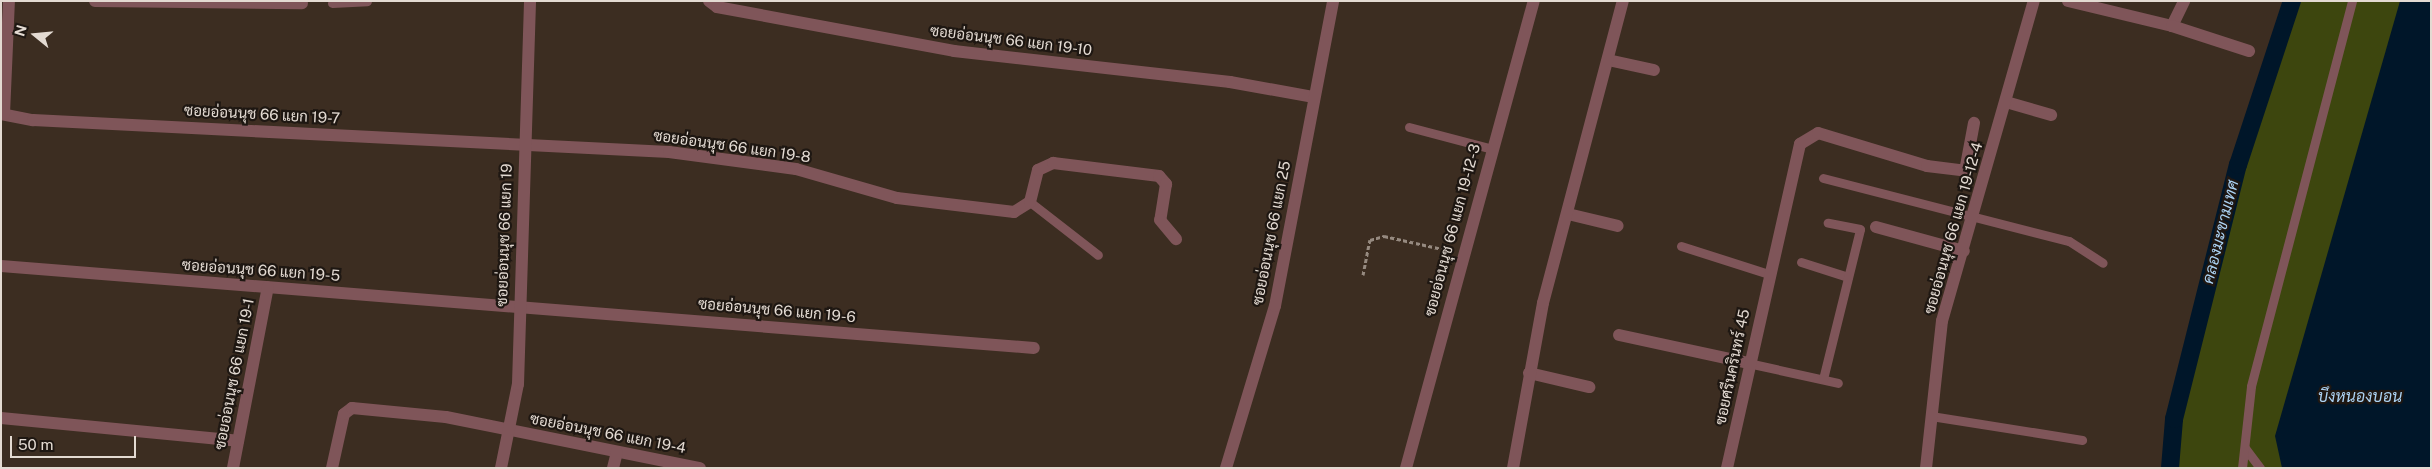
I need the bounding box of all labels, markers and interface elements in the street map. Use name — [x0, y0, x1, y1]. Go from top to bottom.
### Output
north arrow — [10, 10, 60, 60]
street label: ซอยอ่อนนุช 66 แยก 19-10 — [929, 21, 1093, 59]
text: N — [11, 23, 30, 38]
street label: ซอยอ่อนนุช 66 แยก 19-7 — [184, 101, 340, 127]
street label: ซอยอ่อนนุช 66 แยก 19-8 — [652, 126, 812, 166]
street label: ซอยอ่อนนุช 66 แยก 19-12-4 — [1920, 140, 1986, 316]
street label: ซอยอ่อนนุช 66 แยก 19-12-3 — [1420, 142, 1484, 318]
street label: ซอยอ่อนนุช 66 แยก 25 — [1248, 159, 1294, 307]
street label: ซอยอ่อนนุช 66 แยก 19 — [493, 163, 515, 307]
water label: คลองมะขามเทศ — [2199, 178, 2243, 286]
street label: ซอยอ่อนนุช 66 แยก 19-5 — [181, 255, 341, 285]
street label: ซอยอ่อนนุช 66 แยก 19-6 — [697, 294, 857, 326]
street label: ซอยอ่อนนุช 66 แยก 19-1 — [210, 297, 258, 451]
street label: ซอยศรีนครินทร์ 45 — [1711, 307, 1753, 427]
water label: บึงหนองบอน — [2318, 387, 2402, 407]
street label: ซอยอ่อนนุช 66 แยก 19-4 — [529, 409, 687, 457]
scale bar — [12, 426, 139, 458]
text: 50 m — [18, 436, 53, 453]

